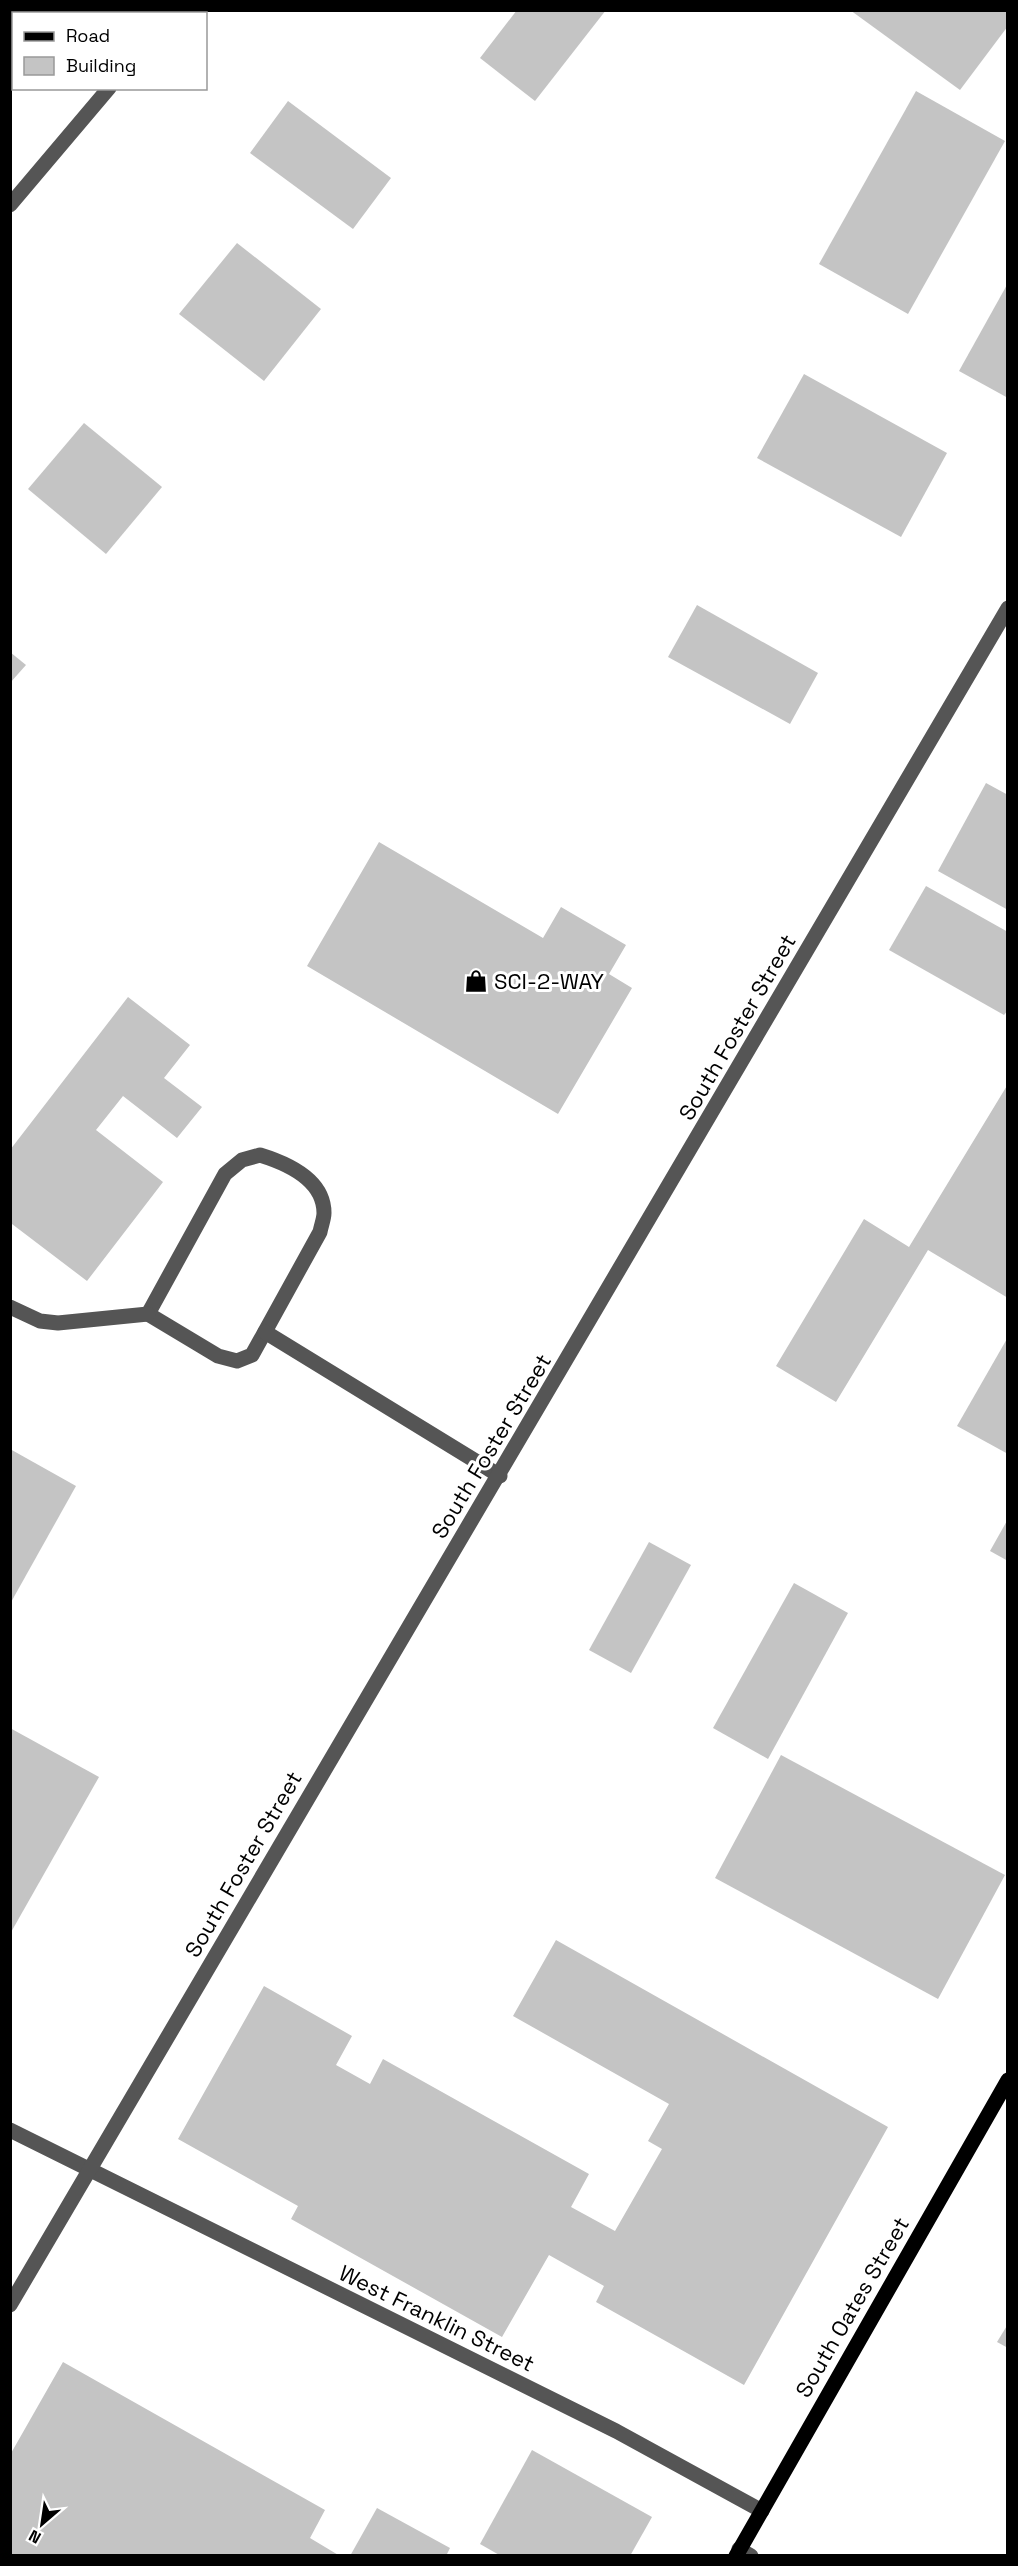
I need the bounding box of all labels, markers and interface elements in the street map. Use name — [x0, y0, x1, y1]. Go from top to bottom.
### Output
legend — [12, 12, 207, 90]
text: Road — [66, 24, 110, 47]
text: Building — [66, 54, 136, 77]
street label: South Foster Street — [672, 929, 802, 1125]
place label: SCI-2-WAY — [494, 967, 605, 995]
shop icon: SCI-2-WAY — [463, 968, 489, 994]
street label: South Foster Street — [425, 1349, 557, 1543]
street label: South Foster Street — [178, 1766, 308, 1962]
street label: South Oates Street — [789, 2212, 915, 2402]
street label: West Franklin Street — [335, 2259, 539, 2377]
north arrow — [12, 2494, 72, 2554]
text: N — [25, 2525, 45, 2548]

